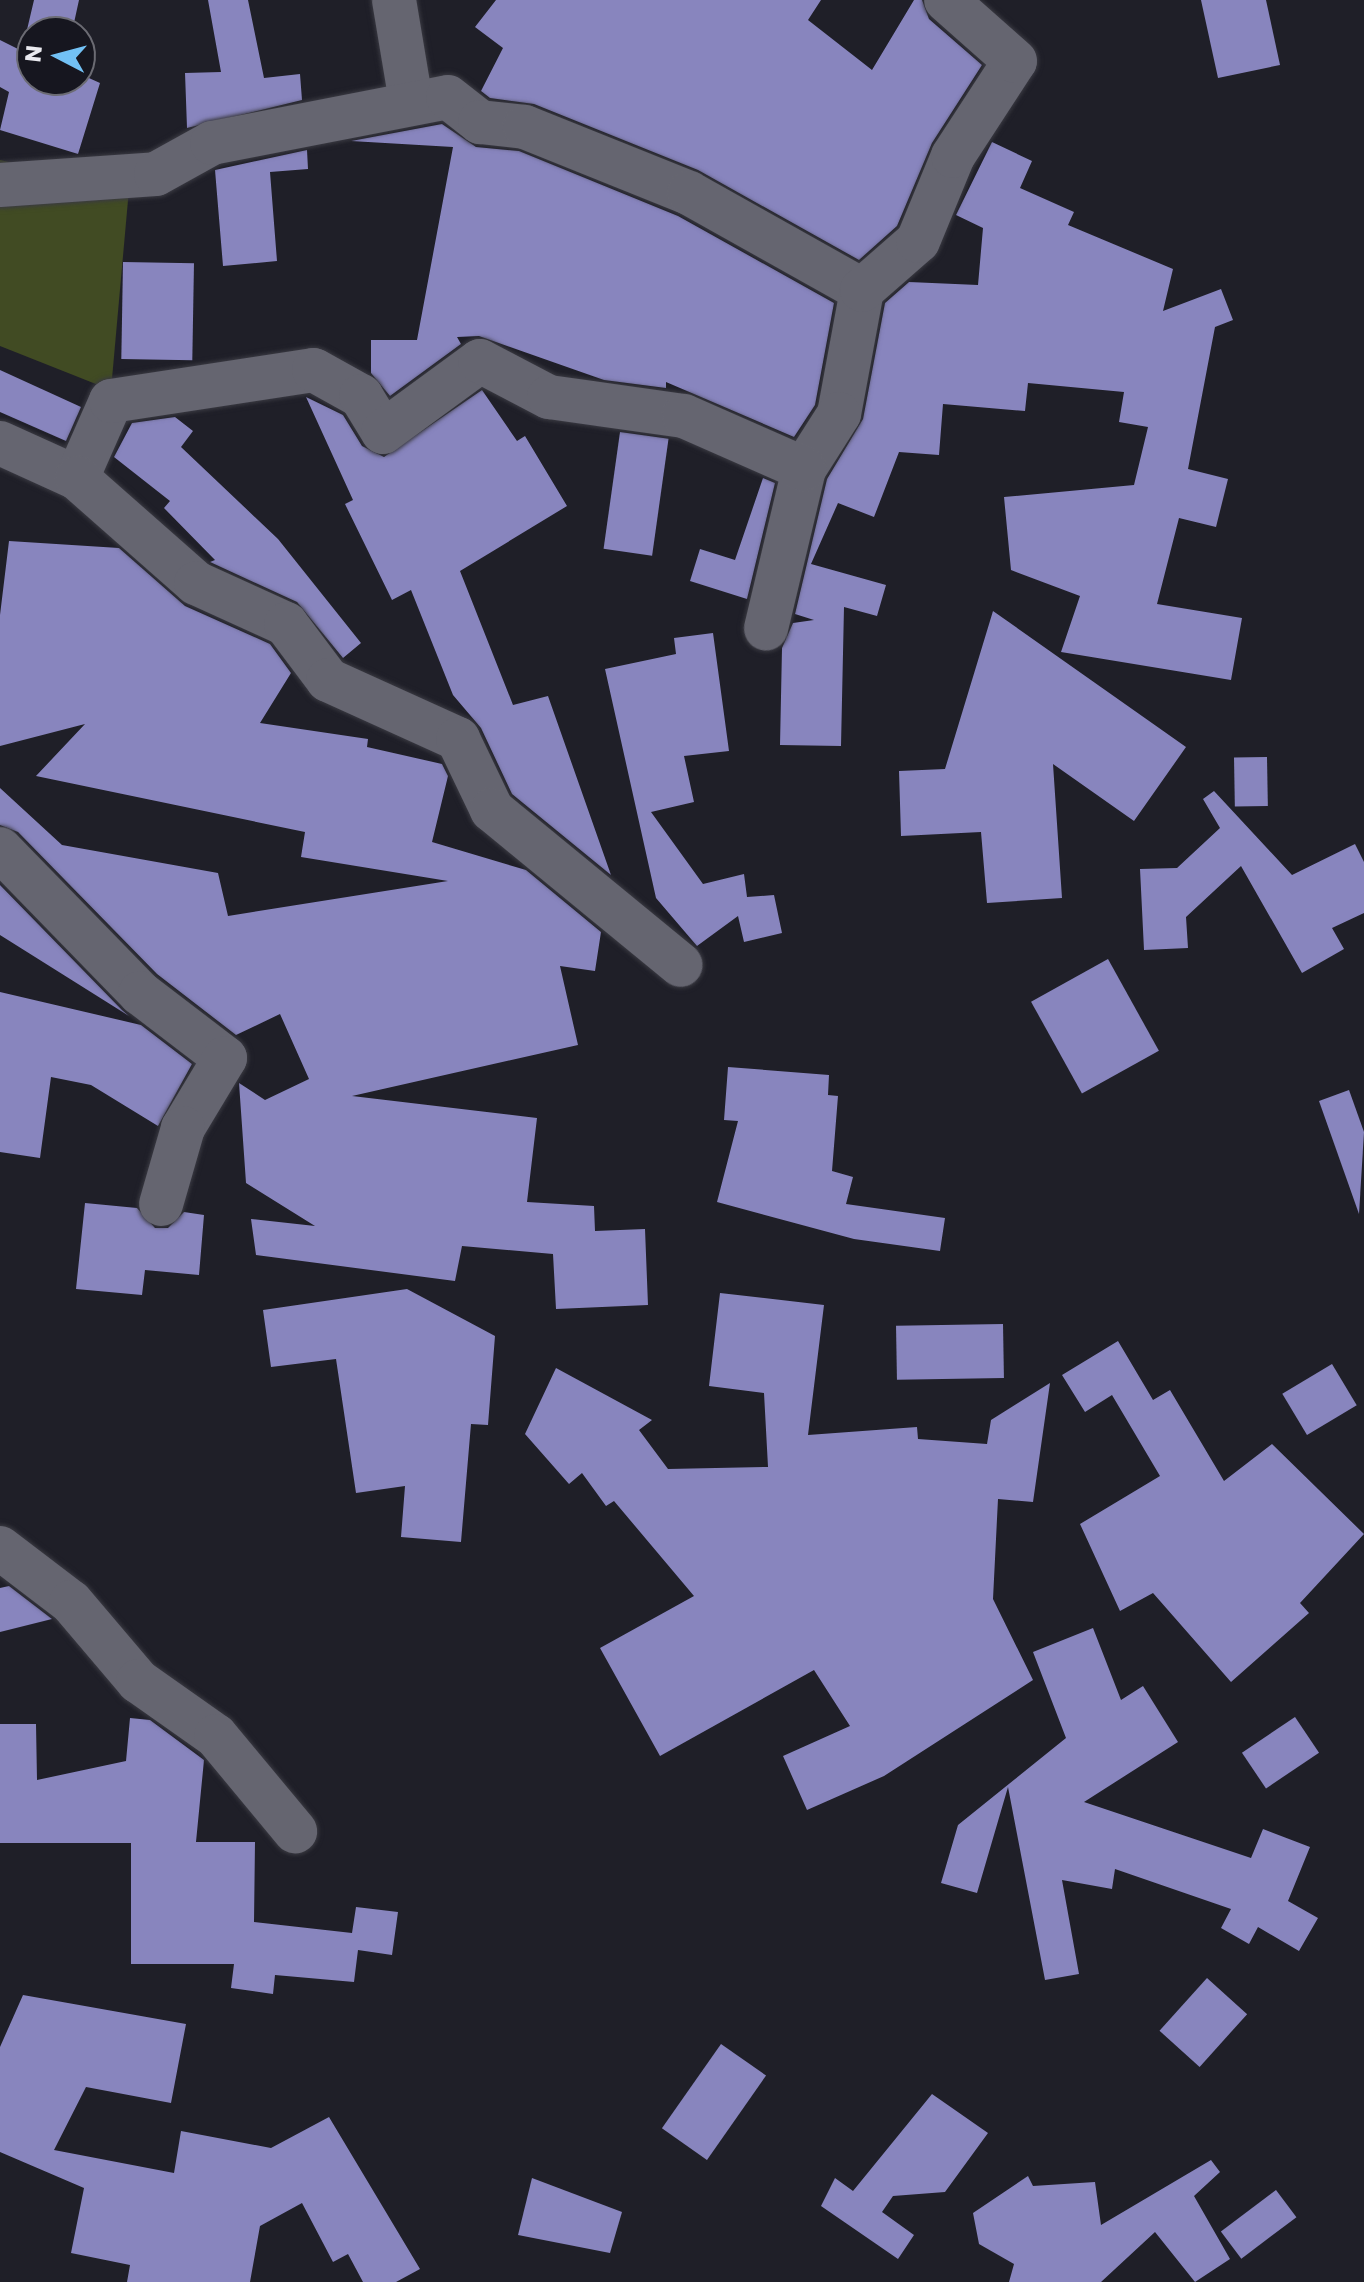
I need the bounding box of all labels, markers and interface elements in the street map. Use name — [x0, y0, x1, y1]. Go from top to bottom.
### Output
north arrow — [16, 16, 96, 96]
text: N — [17, 44, 50, 64]

